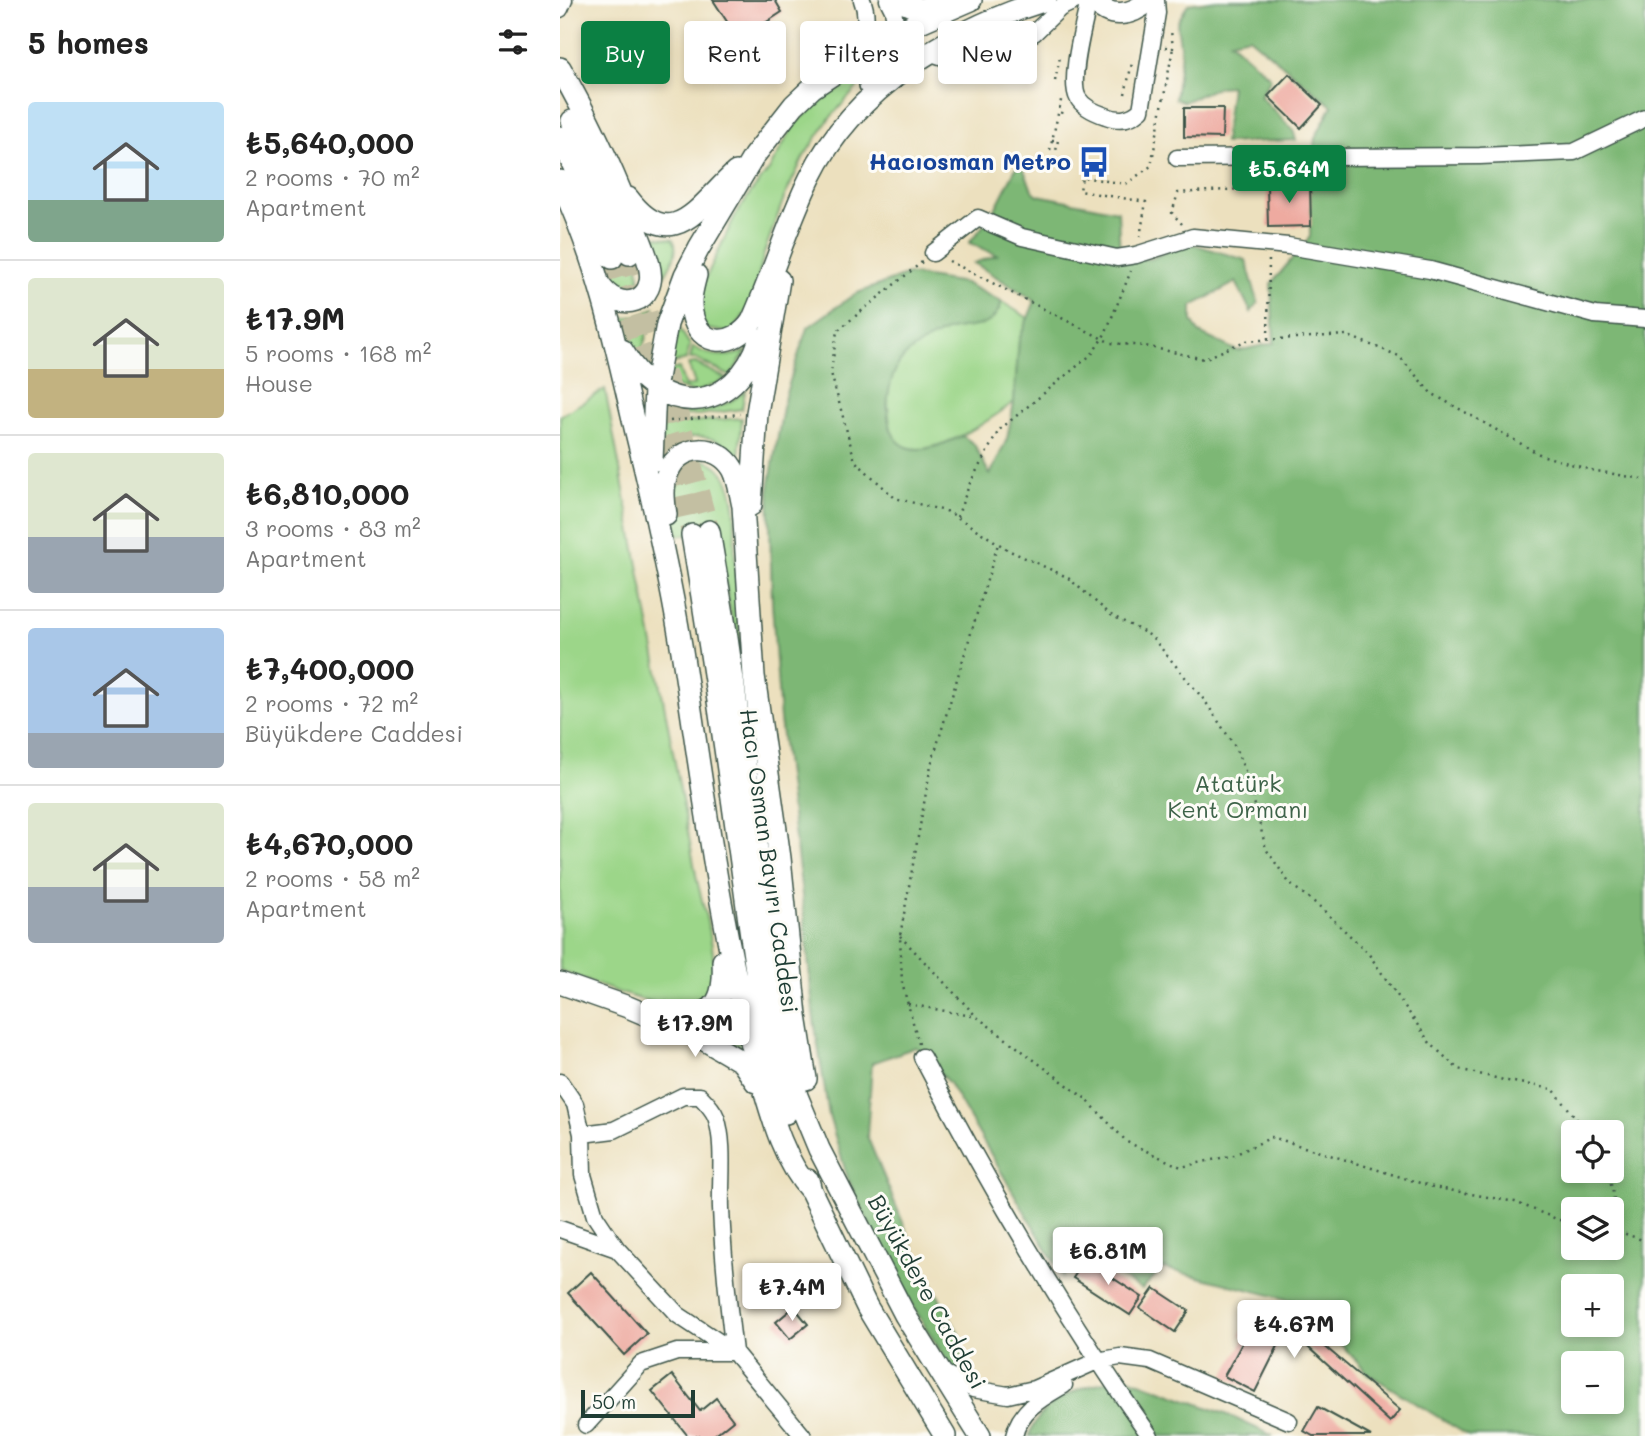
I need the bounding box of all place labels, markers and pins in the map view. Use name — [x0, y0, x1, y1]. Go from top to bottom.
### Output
bus stop icon: Hacıosman Metro — [1077, 145, 1111, 179]
place label: Hacıosman Metro — [869, 146, 1071, 176]
pin: ₺5.64M — [1232, 146, 1346, 205]
pin: ₺17.9M — [638, 1000, 752, 1059]
pin: ₺6.81M — [1051, 1228, 1165, 1287]
pin: ₺7.4M — [743, 1264, 841, 1323]
pin: ₺4.67M — [1237, 1300, 1351, 1360]

